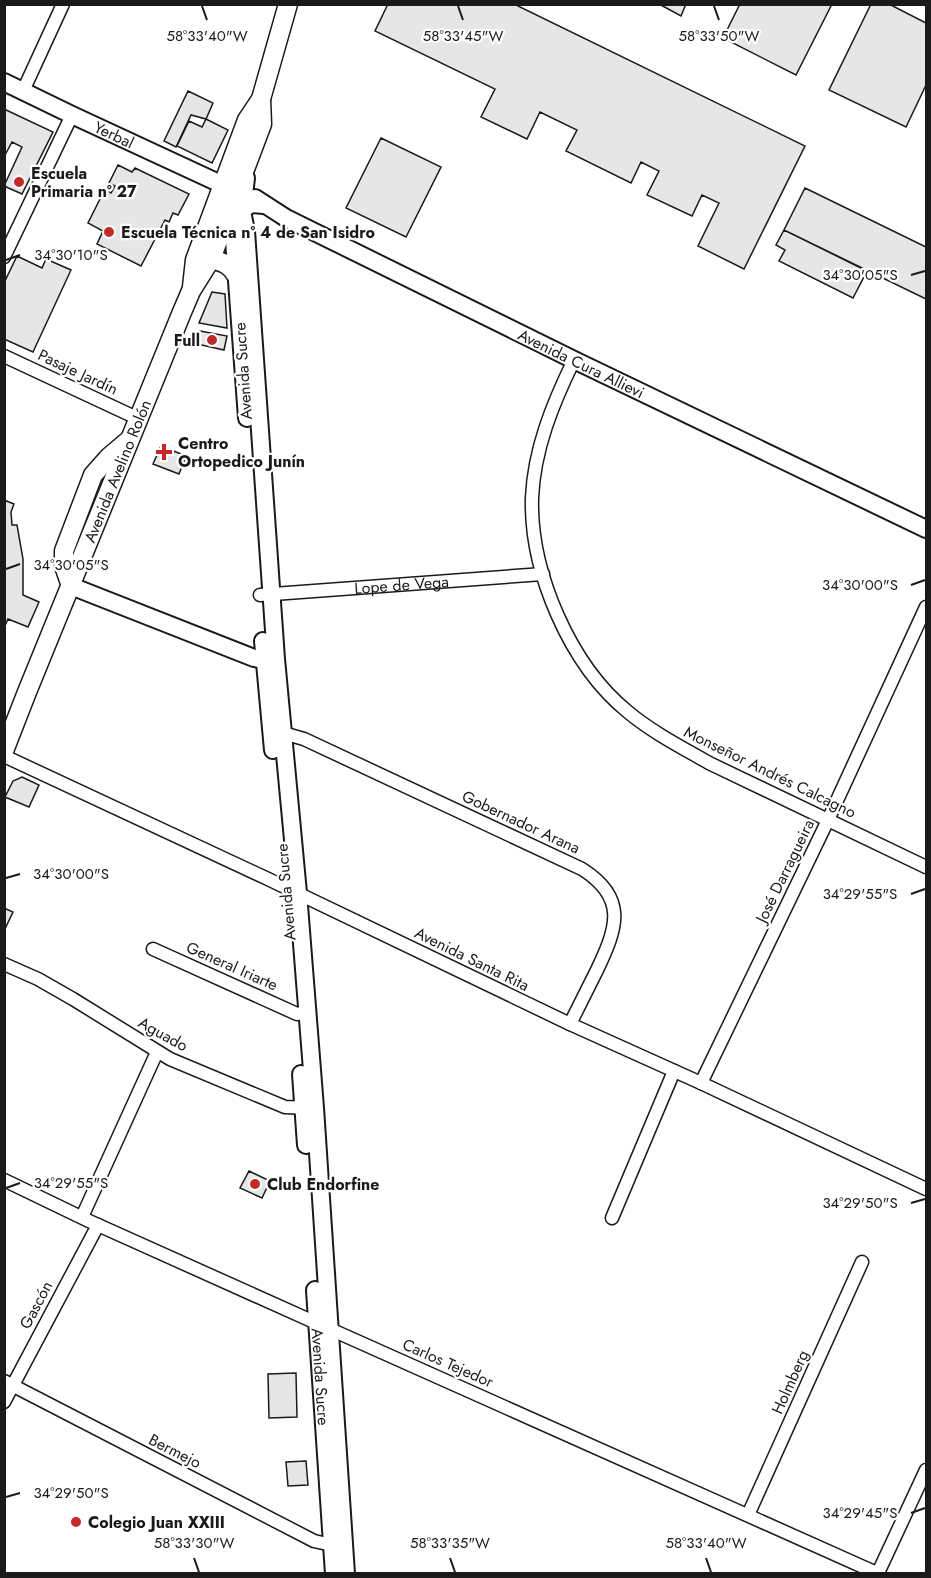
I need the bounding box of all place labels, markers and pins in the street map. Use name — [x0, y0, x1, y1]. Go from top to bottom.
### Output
place label: Escuela Primaria n° 27 — [31, 162, 137, 203]
marker: Escuela Primaria n° 27 — [12, 175, 26, 189]
place label: Escuela Técnica n° 4 de San Isidro — [121, 221, 375, 244]
marker: Escuela Técnica n° 4 de San Isidro — [102, 225, 116, 239]
place label: Full — [174, 329, 200, 352]
marker: Full — [205, 333, 219, 347]
place label: Centro Ortopedico Junín — [178, 432, 305, 473]
marker: Centro Ortopedico Junín — [155, 443, 173, 461]
place label: Club Endorfine — [267, 1173, 379, 1196]
marker: Club Endorfine — [248, 1177, 262, 1191]
place label: Colegio Juan XXIII — [88, 1511, 225, 1534]
marker: Colegio Juan XXIII — [69, 1515, 83, 1529]

